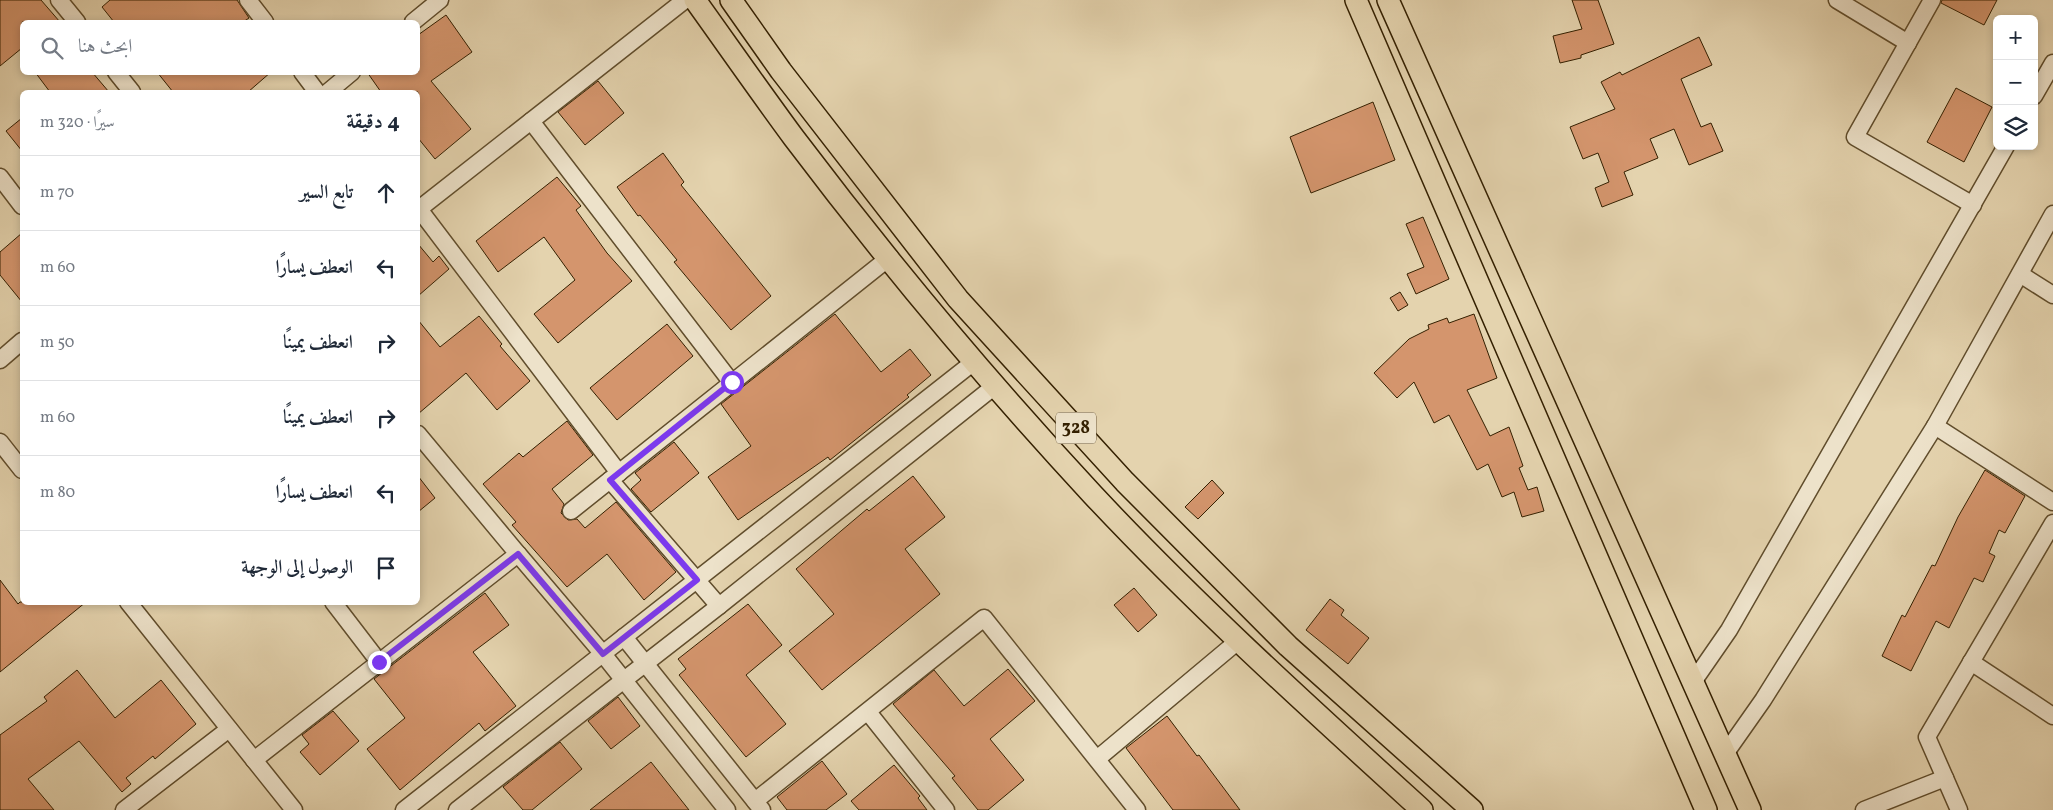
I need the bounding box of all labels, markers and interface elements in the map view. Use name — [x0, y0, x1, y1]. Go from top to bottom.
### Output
map controls — [1993, 15, 2038, 150]
button: + — [1993, 15, 2038, 60]
search box — [20, 20, 420, 75]
icon: search — [38, 34, 66, 62]
text: ابحث هنا — [78, 34, 132, 60]
button: − — [1993, 60, 2038, 105]
button: layers — [1993, 105, 2038, 150]
text: 4 دقيقة — [346, 108, 400, 137]
text: سيرًا · 320 m — [40, 112, 115, 134]
icon: ahead — [372, 179, 400, 207]
text: تابع السير — [300, 180, 353, 206]
text: 70 m — [40, 182, 74, 204]
icon: left — [372, 254, 400, 282]
text: انعطف يسارًا — [275, 255, 353, 281]
text: 60 m — [40, 257, 75, 279]
icon: right — [372, 329, 400, 357]
text: انعطف يمينًا — [283, 330, 353, 356]
text: 50 m — [40, 332, 74, 354]
route start — [721, 371, 744, 394]
icon: right — [372, 404, 400, 432]
text: انعطف يمينًا — [283, 405, 353, 431]
text: 60 m — [40, 407, 75, 429]
road number: 328 — [1056, 412, 1096, 443]
icon: left — [372, 479, 400, 507]
text: انعطف يسارًا — [275, 480, 353, 506]
text: 80 m — [40, 482, 75, 504]
icon: arrive — [372, 554, 400, 582]
text: الوصول إلى الوجهة — [241, 555, 353, 581]
route end — [368, 651, 391, 674]

